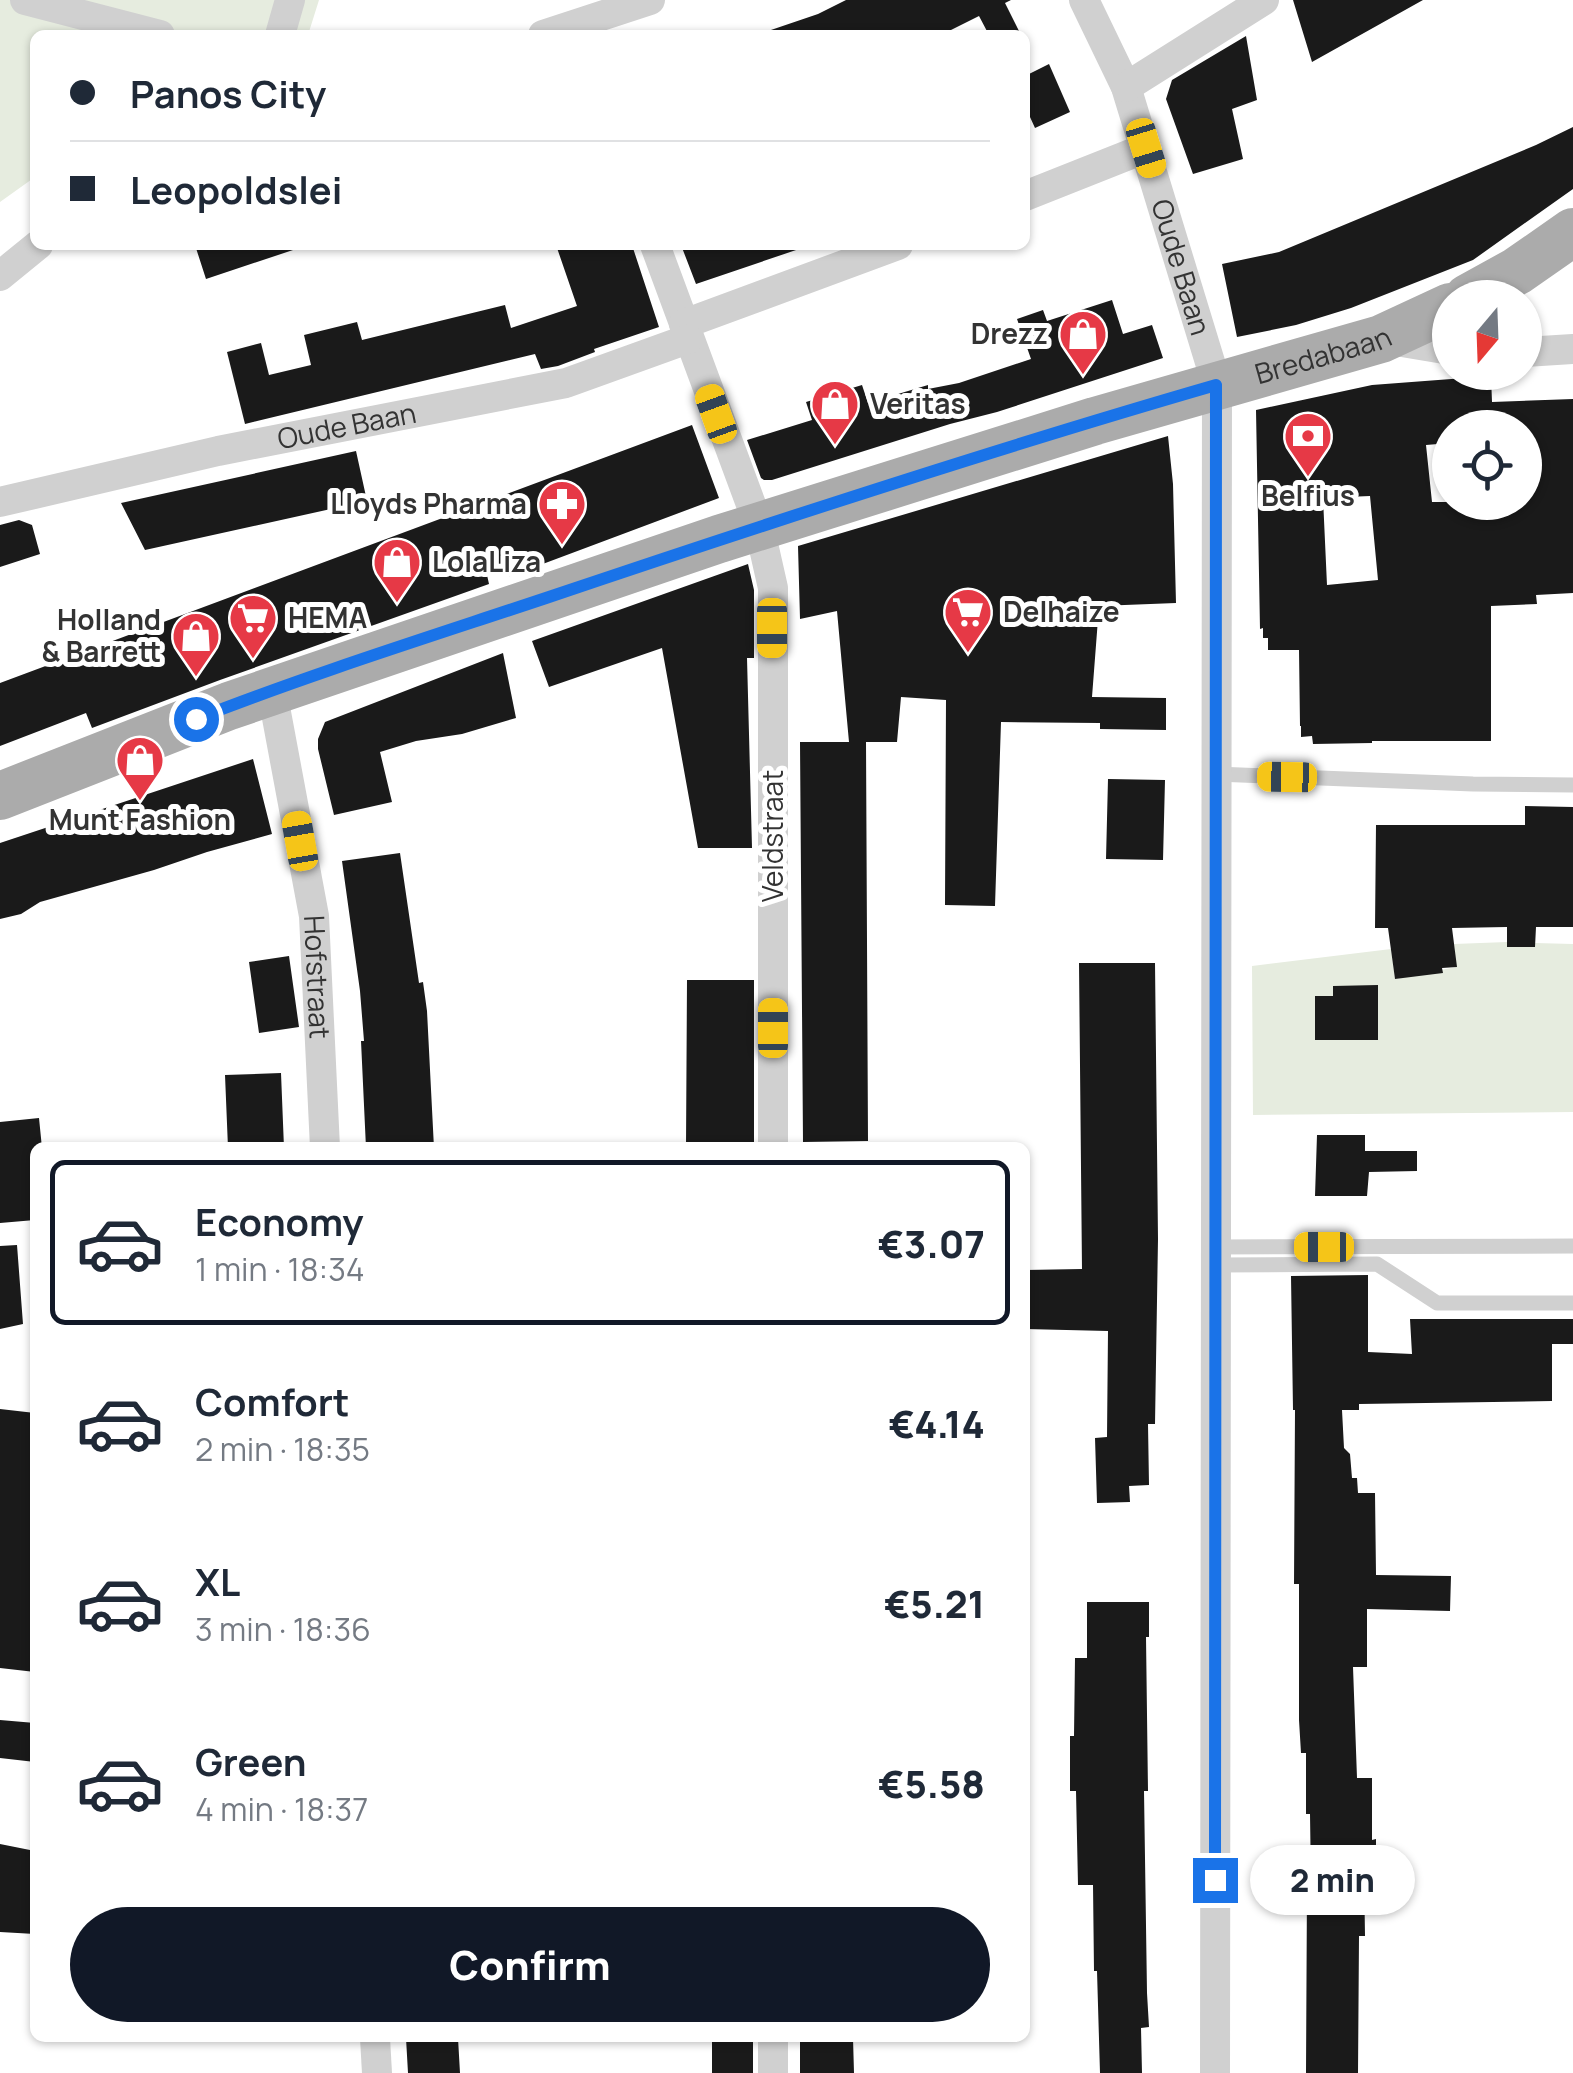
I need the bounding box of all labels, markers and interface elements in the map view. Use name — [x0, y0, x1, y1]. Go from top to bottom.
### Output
text: Panos City — [130, 67, 326, 119]
car — [1123, 115, 1169, 181]
text: Leopoldslei — [130, 163, 342, 215]
street label: Oude Baan — [1143, 194, 1221, 340]
north arrow — [1432, 280, 1542, 390]
map controls — [1432, 280, 1542, 520]
shop icon: Drezz — [1057, 308, 1109, 376]
place label: Drezz — [971, 314, 1048, 352]
street label: Bredabaan — [1250, 317, 1397, 392]
shop icon: Veritas — [809, 378, 861, 446]
car — [692, 381, 740, 447]
place label: Veritas — [870, 384, 966, 422]
street label: Oude Baan — [274, 393, 419, 457]
bank icon: Belfius — [1282, 410, 1334, 478]
button: locate — [1432, 410, 1542, 520]
place label: Belfius — [1261, 476, 1355, 514]
pharmacy icon: Lloyds Pharma — [536, 478, 588, 546]
place label: Lloyds Pharma — [330, 484, 527, 522]
shop icon: LolaLiza — [371, 536, 423, 604]
place label: LolaLiza — [432, 542, 541, 580]
supermarket icon: Delhaize — [942, 586, 994, 654]
supermarket icon: HEMA — [227, 592, 279, 660]
place label: Delhaize — [1003, 592, 1120, 630]
place label: HEMA — [288, 598, 368, 636]
car — [757, 598, 787, 658]
place label: Holland & Barrett — [41, 600, 161, 670]
shop icon: Holland & Barrett — [170, 610, 222, 678]
route start — [174, 697, 219, 742]
shop icon: Munt Fashion — [114, 734, 166, 802]
car — [1257, 761, 1317, 793]
street label: Veldstraat — [753, 770, 791, 902]
place label: Munt Fashion — [49, 800, 231, 838]
car — [280, 809, 320, 873]
street label: Hofstraat — [296, 914, 340, 1040]
car — [758, 998, 788, 1058]
text: Economy — [195, 1195, 364, 1247]
icon: car — [75, 1198, 165, 1288]
text: €3.07 — [878, 1217, 985, 1269]
car — [1294, 1232, 1354, 1262]
text: 1 min · 18:34 — [195, 1247, 365, 1291]
text: Comfort — [195, 1375, 349, 1427]
icon: car — [75, 1378, 165, 1468]
text: €4.14 — [889, 1397, 985, 1449]
text: 2 min · 18:35 — [195, 1427, 370, 1471]
text: XL — [195, 1555, 240, 1607]
icon: car — [75, 1558, 165, 1648]
text: €5.21 — [884, 1577, 985, 1629]
text: 3 min · 18:36 — [195, 1607, 371, 1651]
text: Green — [195, 1735, 307, 1787]
icon: car — [75, 1738, 165, 1828]
text: €5.58 — [878, 1757, 985, 1809]
text: 4 min · 18:37 — [195, 1787, 368, 1831]
callout: 2 min — [1250, 1845, 1415, 1915]
route end — [1193, 1858, 1238, 1903]
text: 2 min — [1290, 1858, 1375, 1902]
button: Confirm — [70, 1907, 990, 2022]

